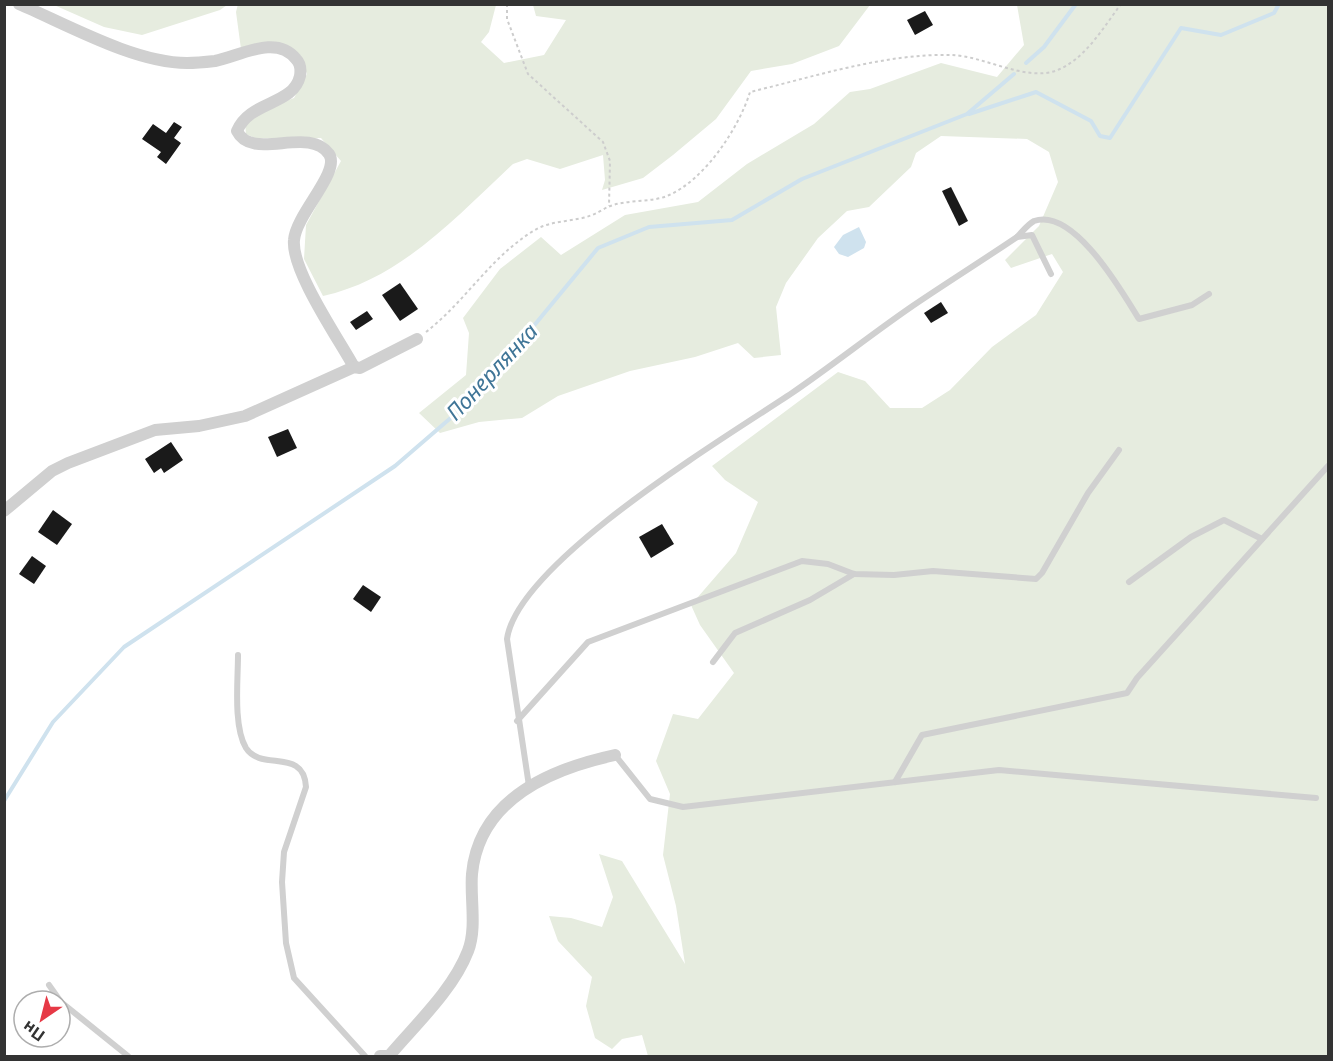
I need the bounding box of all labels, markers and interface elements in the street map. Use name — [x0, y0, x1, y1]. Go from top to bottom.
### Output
water label: Понерлянка — [438, 316, 544, 426]
north arrow — [12, 989, 72, 1049]
text: Пн — [18, 1016, 49, 1047]

